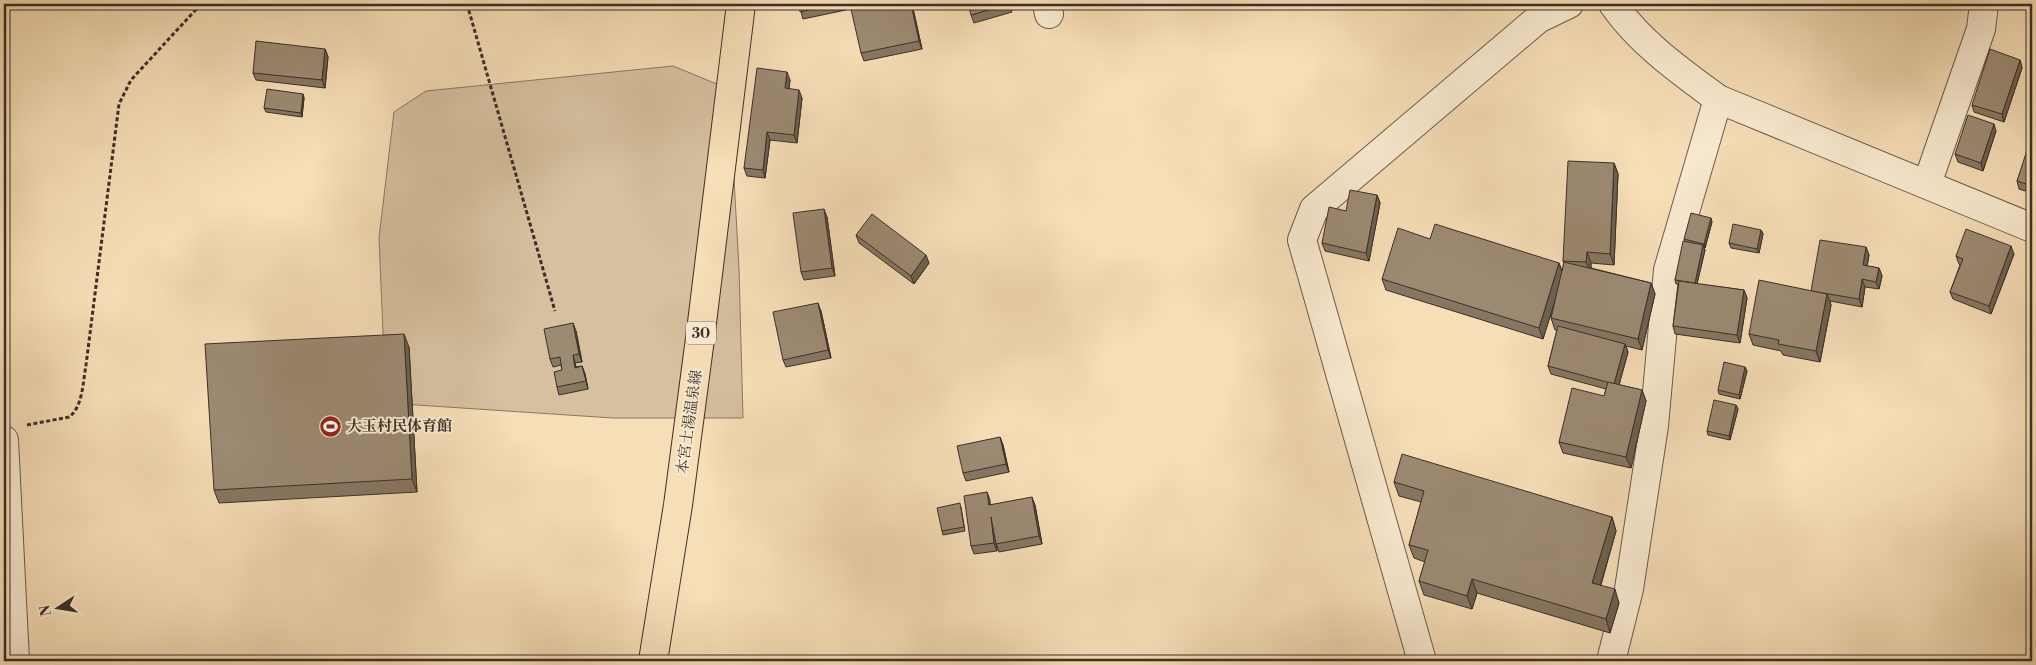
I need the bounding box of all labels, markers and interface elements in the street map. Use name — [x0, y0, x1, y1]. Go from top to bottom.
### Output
road number: 30 — [686, 322, 716, 344]
street label: 本宮土湯温泉線 — [673, 369, 706, 475]
sports icon: 大玉村民体育館 — [319, 414, 343, 438]
place label: 大玉村民体育館 — [347, 417, 452, 436]
north arrow — [32, 582, 82, 632]
text: N — [36, 603, 56, 618]

